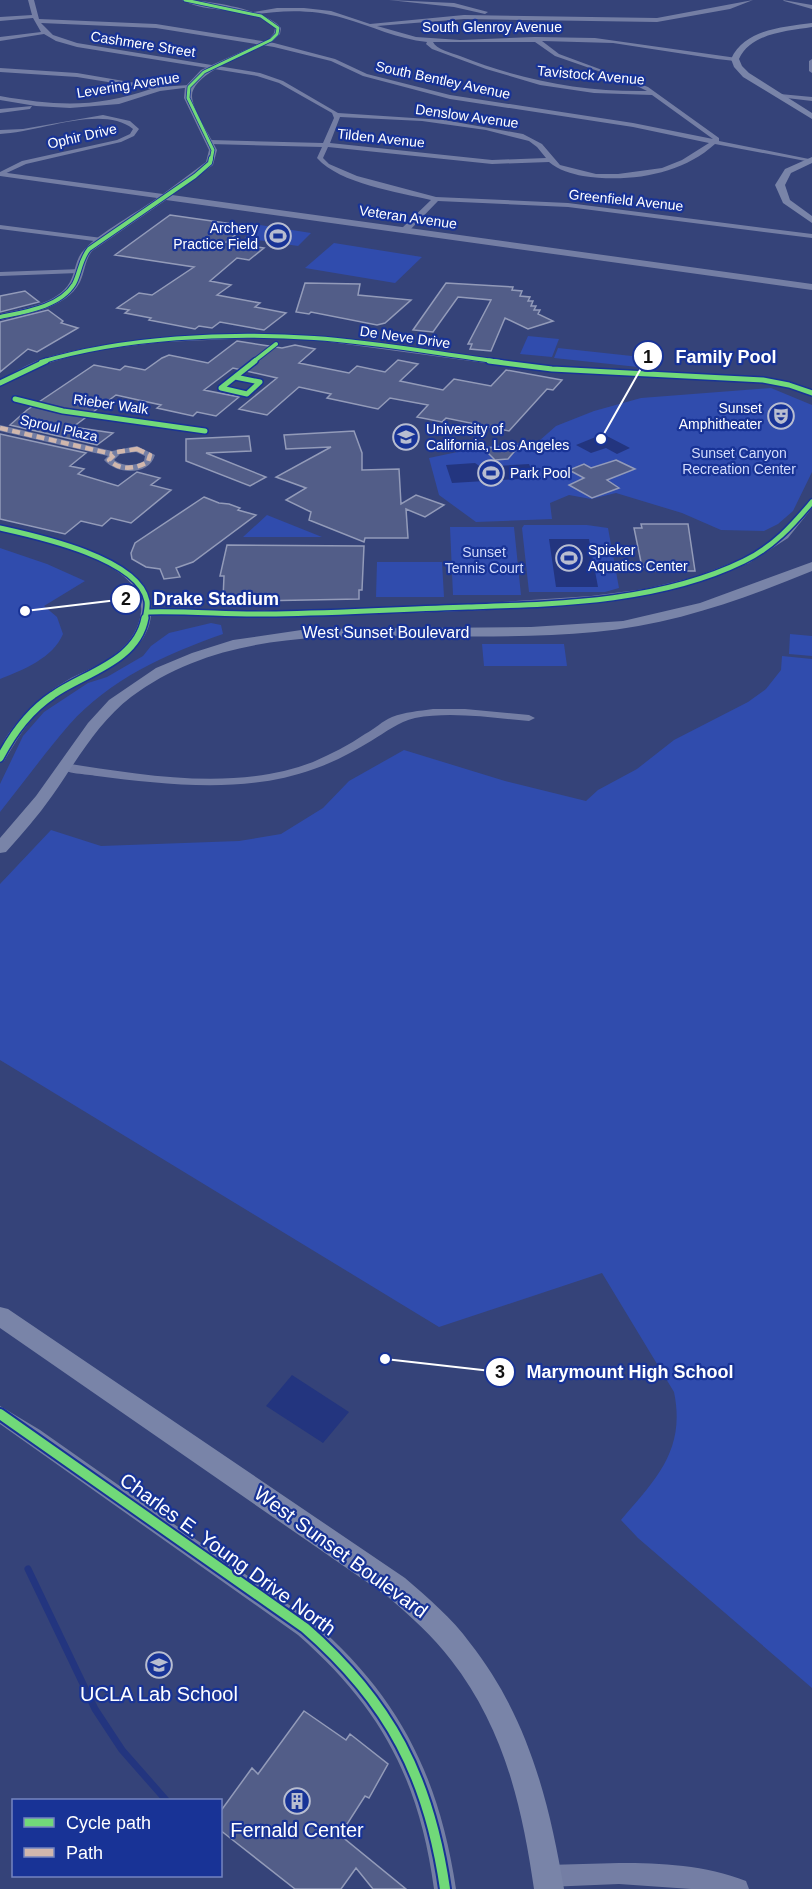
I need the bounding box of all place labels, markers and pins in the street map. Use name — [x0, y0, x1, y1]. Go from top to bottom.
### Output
place label: Archery Practice Field — [173, 220, 258, 252]
sports icon: Archery Practice Field — [263, 221, 293, 251]
callout: Family Pool — [633, 338, 788, 374]
place label: Sunset Amphitheater — [679, 400, 762, 432]
theatre icon: Sunset Amphitheater — [766, 401, 796, 431]
place label: University of California, Los Angeles — [426, 421, 569, 453]
school or university icon: University of California, Los Angeles — [391, 422, 421, 452]
sports icon: Park Pool — [476, 458, 506, 488]
place label: Park Pool — [510, 465, 571, 481]
place label: Spieker Aquatics Center — [588, 542, 688, 574]
sports icon: Spieker Aquatics Center — [554, 543, 584, 573]
callout: Drake Stadium — [111, 581, 291, 617]
callout: Marymount High School — [485, 1354, 746, 1390]
school or university icon: UCLA Lab School — [144, 1650, 174, 1680]
place label: UCLA Lab School — [80, 1683, 238, 1705]
building icon: Fernald Center — [282, 1786, 312, 1816]
place label: Fernald Center — [230, 1819, 364, 1841]

